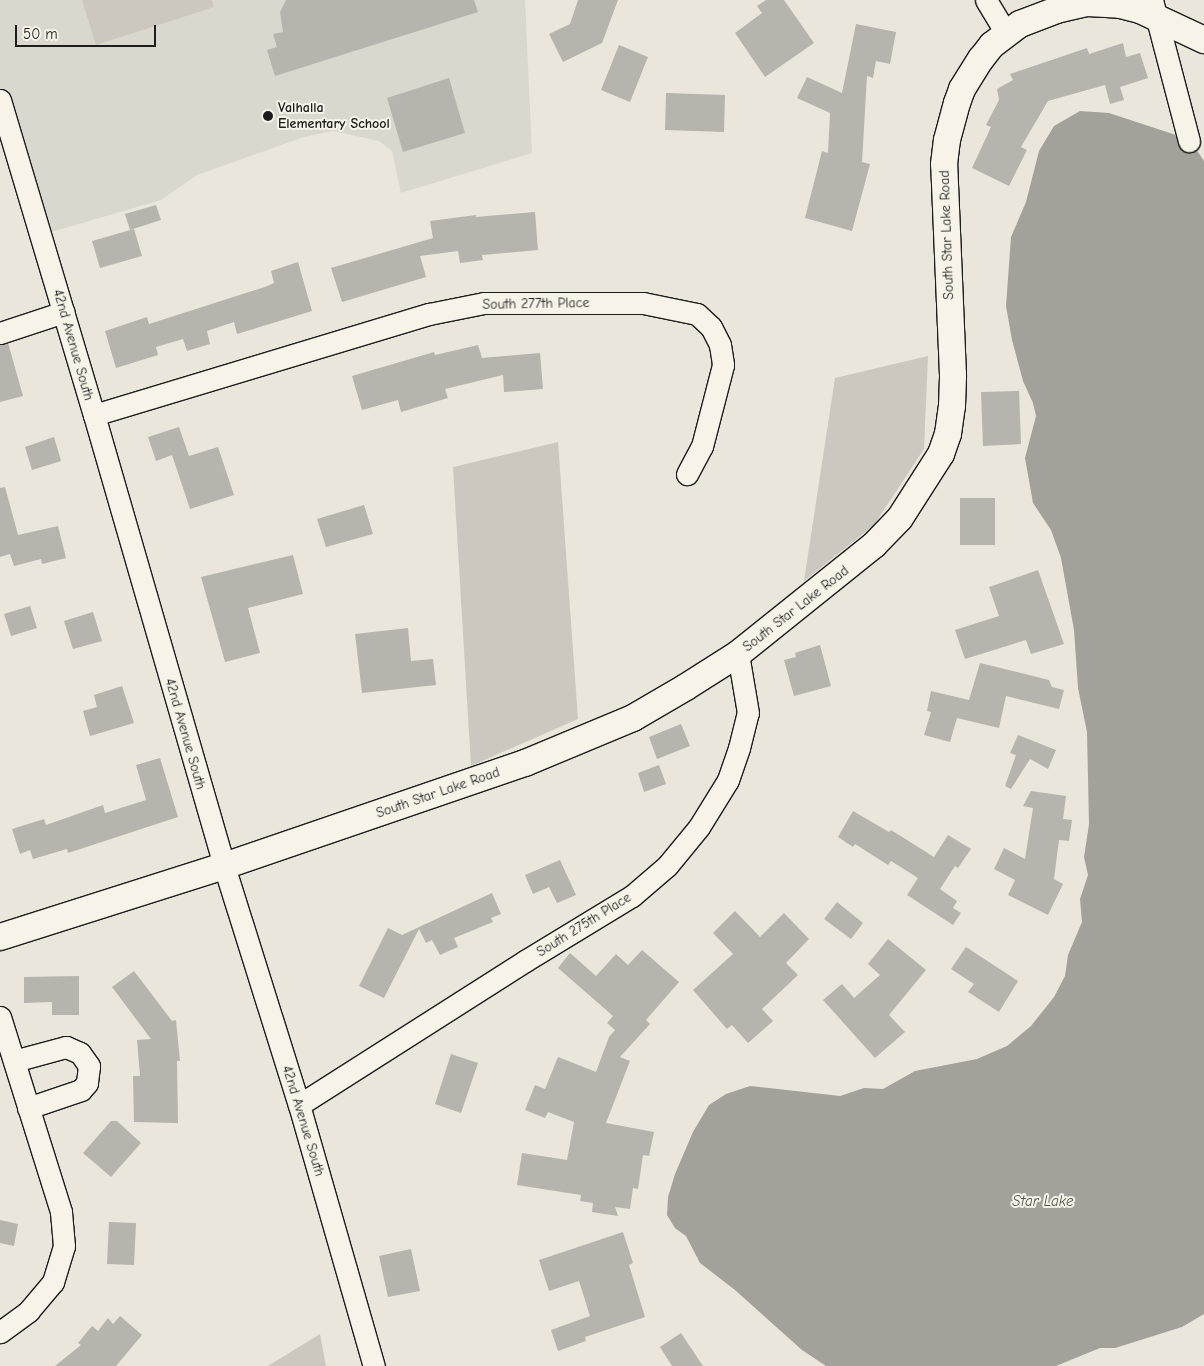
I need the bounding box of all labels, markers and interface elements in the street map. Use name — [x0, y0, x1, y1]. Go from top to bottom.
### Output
scale bar — [18, 15, 159, 47]
text: 50 m — [23, 25, 58, 43]
place label: Valhalla Elementary School — [278, 100, 390, 132]
marker: Valhalla Elementary School — [262, 110, 274, 122]
street label: South Star Lake Road — [936, 170, 958, 300]
street label: 42nd Avenue South — [49, 287, 97, 403]
street label: South 277th Place — [482, 295, 590, 313]
street label: South Star Lake Road — [740, 562, 852, 656]
street label: 42nd Avenue South — [161, 676, 209, 792]
street label: South Star Lake Road — [374, 764, 502, 822]
street label: South 275th Place — [534, 889, 634, 961]
street label: 42nd Avenue South — [278, 1064, 328, 1178]
water label: Star Lake — [1012, 1193, 1074, 1211]

